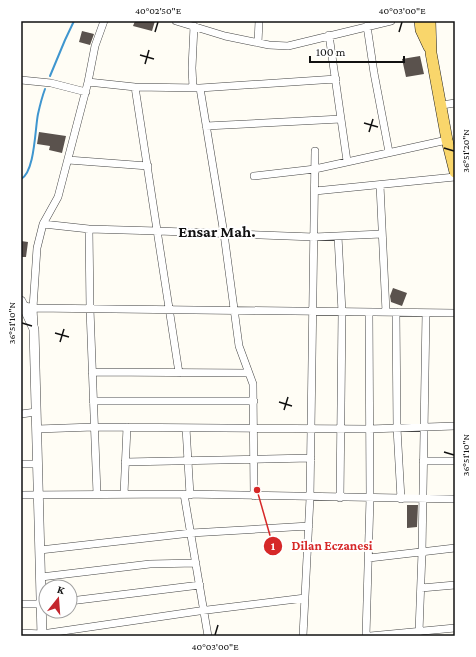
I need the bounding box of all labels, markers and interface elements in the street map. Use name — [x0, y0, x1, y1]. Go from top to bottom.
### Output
text: 40°02'50"E — [135, 5, 182, 16]
text: 40°03'00"E — [378, 5, 426, 16]
scale bar — [310, 38, 404, 64]
text: 100 m — [316, 45, 346, 59]
text: 36°51'20"N — [460, 129, 471, 173]
district label: Ensar Mah. — [178, 223, 256, 240]
text: 36°51'10"N — [6, 301, 17, 344]
text: 36°51'10"N — [460, 433, 471, 476]
callout: Dilan Eczanesi — [263, 533, 380, 558]
text: Dilan Eczanesi — [292, 538, 373, 553]
text: 1 — [271, 539, 276, 553]
north arrow — [38, 579, 78, 619]
text: K — [56, 583, 67, 596]
text: 40°03'00"E — [191, 641, 239, 652]

